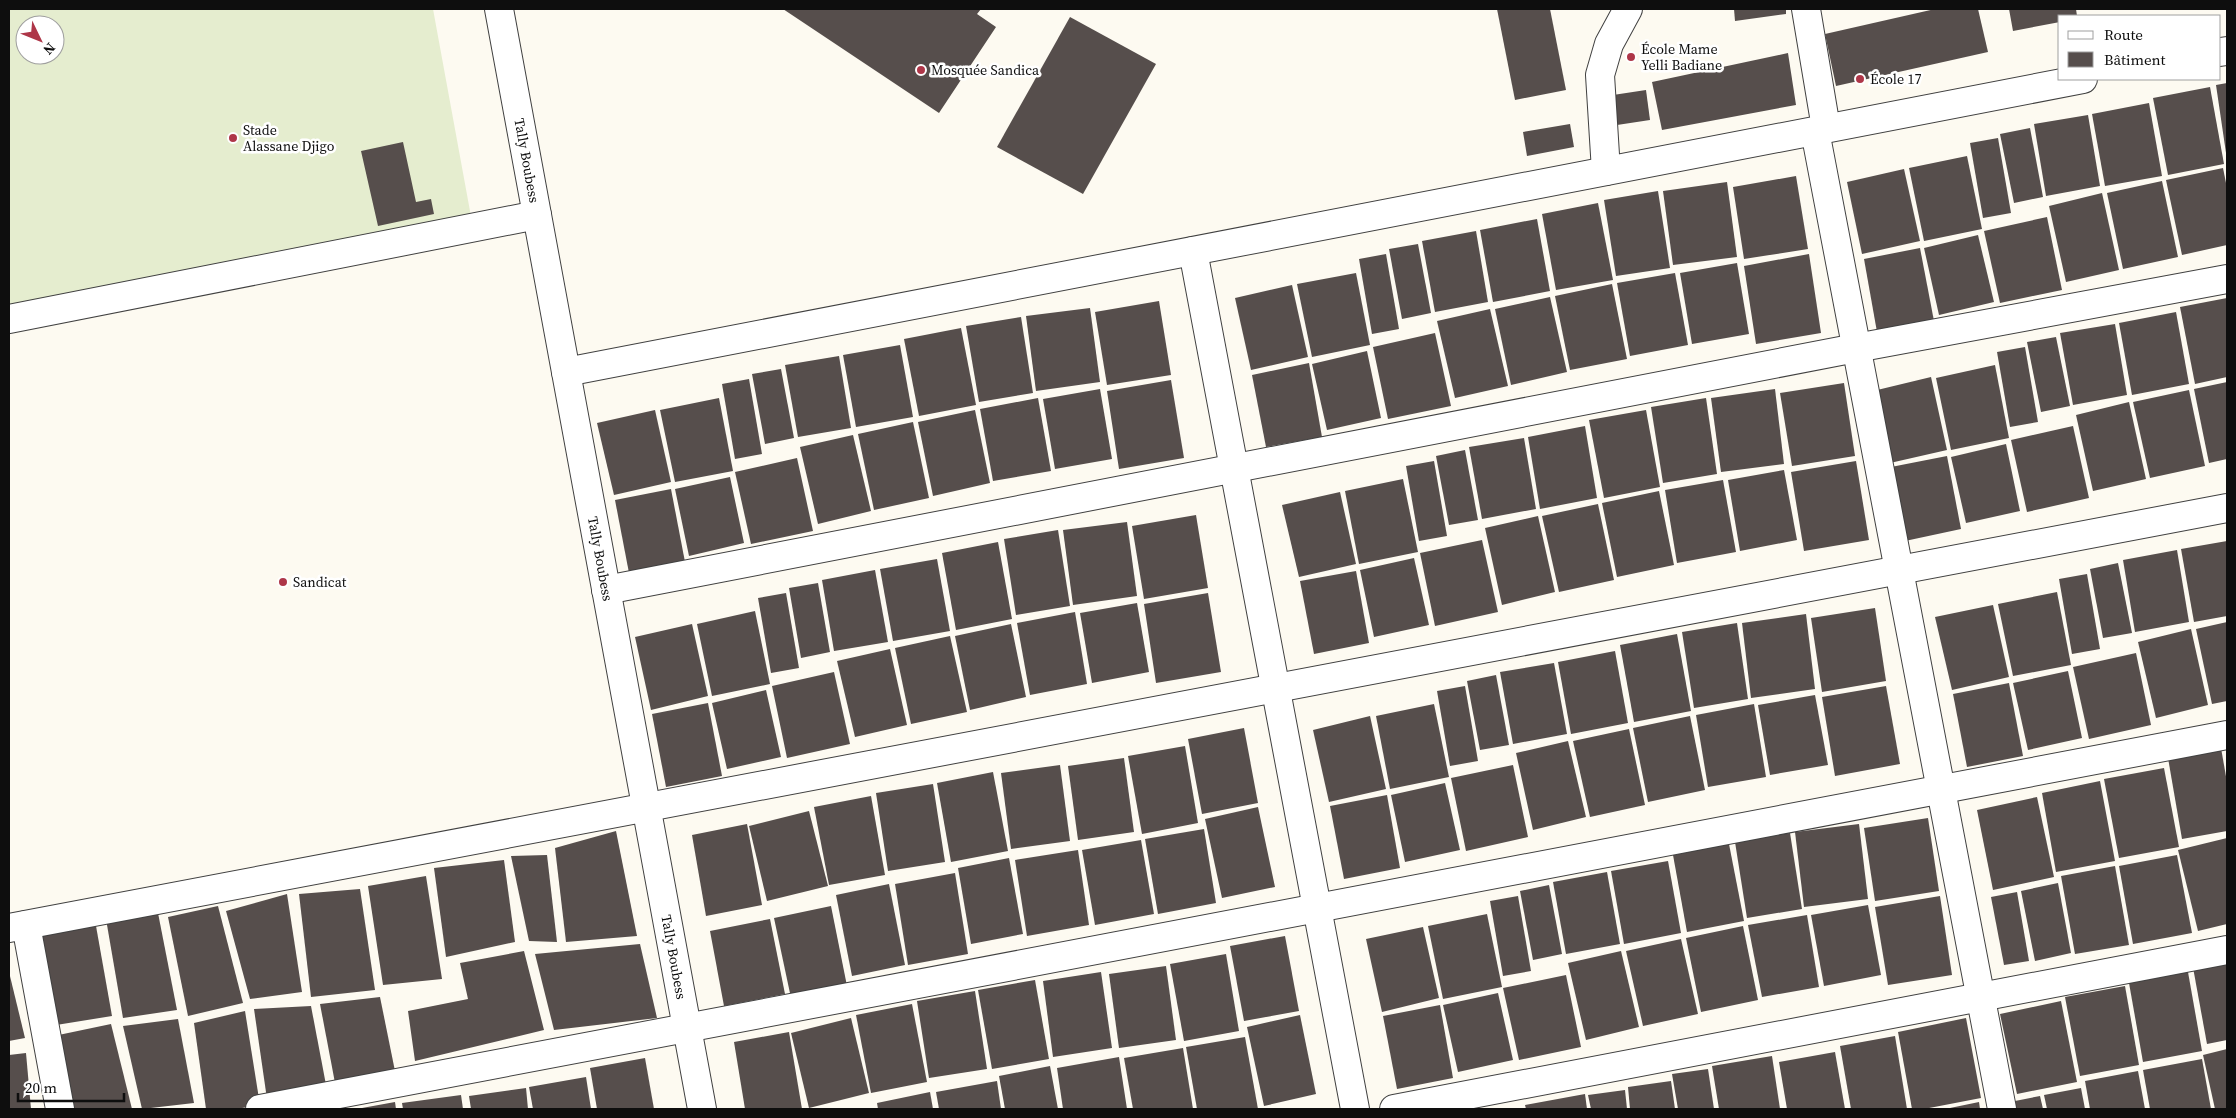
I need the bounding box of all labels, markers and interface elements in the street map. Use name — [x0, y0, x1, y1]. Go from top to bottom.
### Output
north arrow — [15, 15, 65, 65]
legend — [2058, 15, 2221, 80]
text: Route — [2104, 24, 2143, 45]
text: N — [39, 38, 60, 59]
place label: École Mame Yelli Badiane — [1641, 39, 1722, 75]
text: Bâtiment — [2104, 49, 2166, 70]
marker: École Mame Yelli Badiane — [1625, 51, 1637, 63]
place label: Mosquée Sandica — [931, 60, 1040, 80]
marker: Mosquée Sandica — [915, 64, 927, 76]
place label: École 17 — [1870, 69, 1921, 89]
marker: École 17 — [1854, 73, 1866, 85]
street label: Tally Boubess — [509, 117, 545, 204]
place label: Stade Alassane Djigo — [243, 120, 335, 156]
marker: Stade Alassane Djigo — [227, 132, 239, 144]
street label: Tally Boubess — [583, 515, 618, 603]
place label: Sandicat — [293, 572, 347, 592]
marker: Sandicat — [277, 576, 289, 588]
street label: Tally Boubess — [656, 913, 692, 1001]
scale bar — [18, 1070, 124, 1102]
text: 20 m — [25, 1077, 57, 1098]

